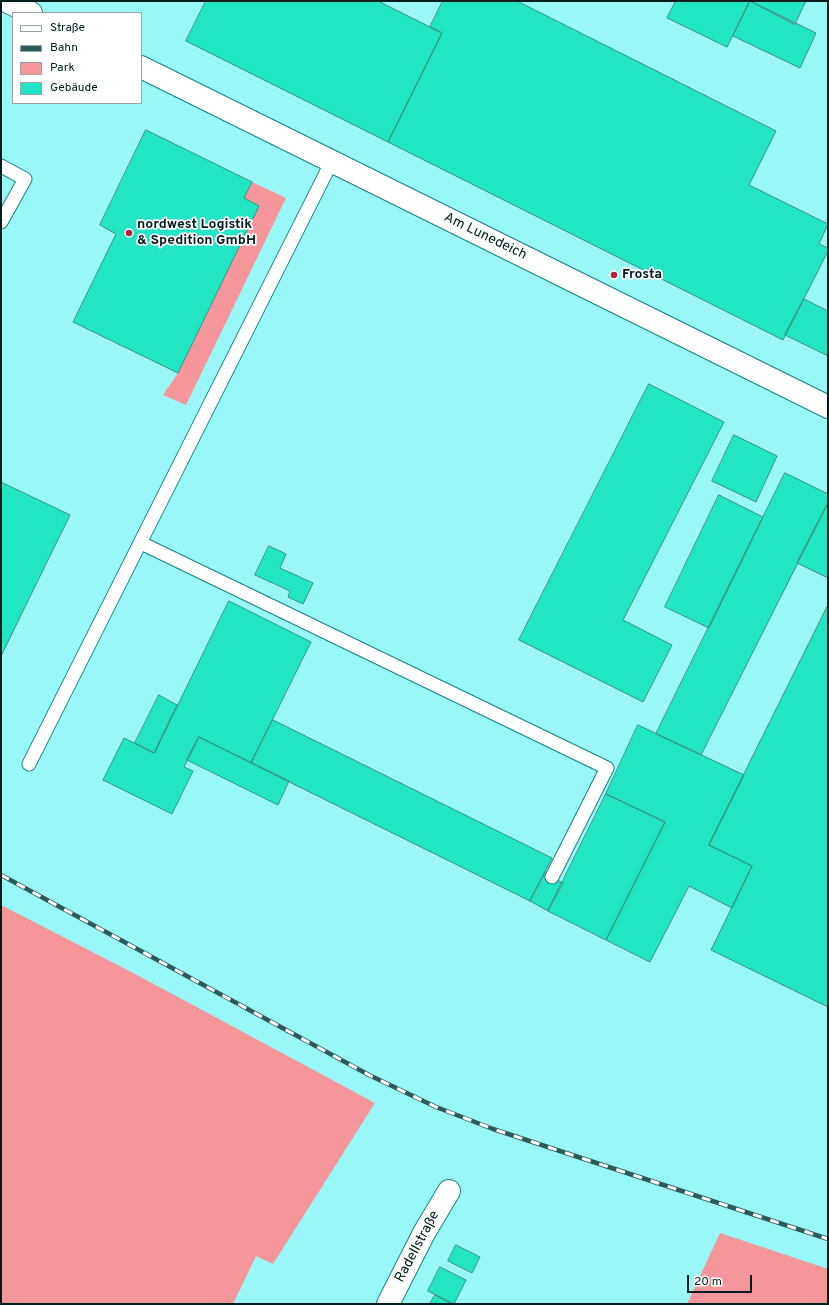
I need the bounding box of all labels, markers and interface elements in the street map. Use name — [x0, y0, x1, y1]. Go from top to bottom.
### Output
legend — [12, 12, 142, 104]
text: Straße — [50, 20, 85, 36]
text: Bahn — [50, 40, 78, 56]
text: Park — [50, 60, 75, 76]
text: Gebäude — [50, 80, 98, 96]
street label: Am Lunedeich — [441, 210, 529, 264]
place label: nordwest Logistik & Spedition GmbH — [137, 217, 256, 250]
marker: nordwest Logistik & Spedition GmbH — [124, 228, 134, 238]
place label: Frosta — [622, 267, 662, 283]
marker: Frosta — [609, 270, 619, 280]
street label: Radellstraße — [392, 1208, 444, 1286]
scale bar — [689, 1267, 754, 1293]
text: 20 m — [694, 1274, 722, 1290]

